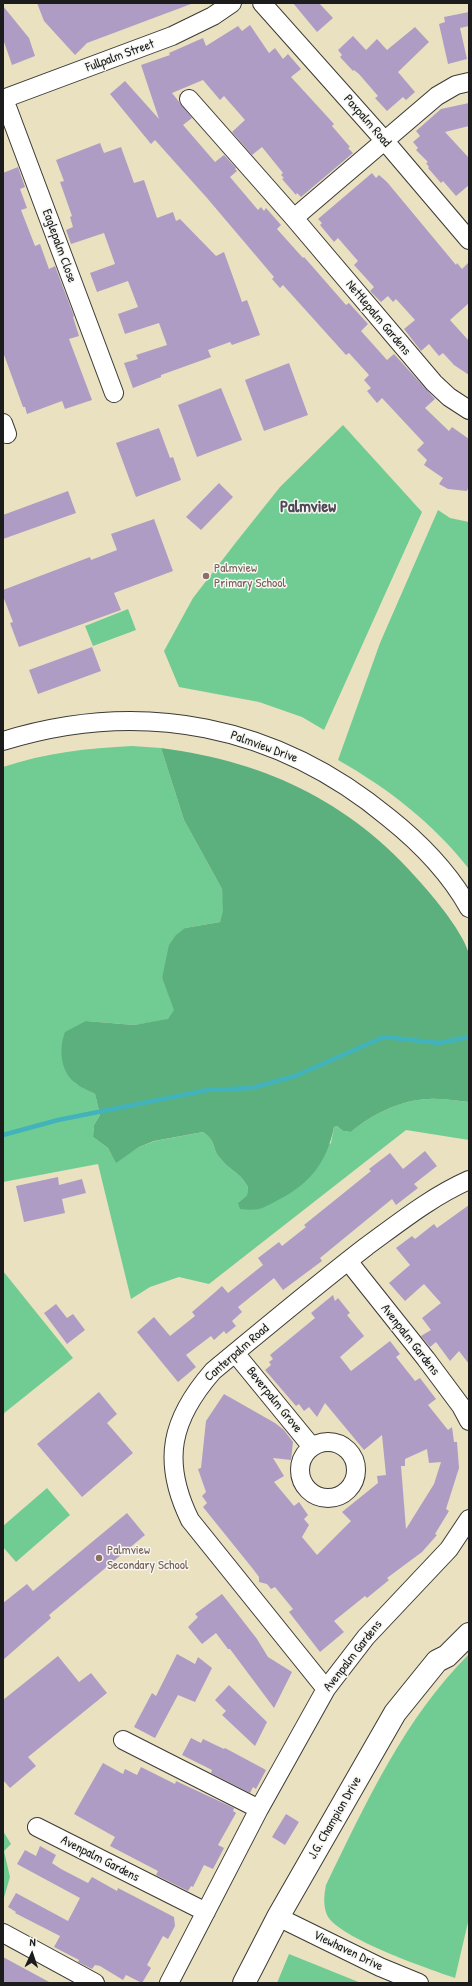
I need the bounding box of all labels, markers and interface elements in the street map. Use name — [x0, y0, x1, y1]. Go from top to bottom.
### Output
street label: Fullpalm Street — [84, 36, 156, 76]
street label: Paxpalm Road — [340, 92, 394, 150]
street label: Eaglepalm Close — [38, 207, 80, 285]
street label: Nettlepalm Gardens — [342, 277, 414, 359]
district label: Palmview — [280, 497, 336, 517]
place label: Palmview Primary School — [214, 561, 286, 592]
marker: Palmview Primary School — [201, 571, 211, 581]
street label: Palmview Drive — [228, 728, 300, 766]
street label: Avenpalm Gardens — [377, 1301, 443, 1379]
street label: Canterpalm Road — [202, 1321, 272, 1385]
street label: Beverpalm Grove — [243, 1364, 305, 1436]
place label: Palmview Secondary School — [107, 1543, 188, 1574]
marker: Palmview Secondary School — [94, 1553, 104, 1563]
street label: Avenpalm Gardens — [320, 1617, 386, 1695]
street label: J.G. Champion Drive — [305, 1774, 365, 1862]
street label: Avenpalm Gardens — [58, 1833, 142, 1885]
street label: Viewhaven Drive — [311, 1927, 385, 1975]
north arrow — [12, 1934, 52, 1974]
text: N — [29, 1935, 36, 1949]

